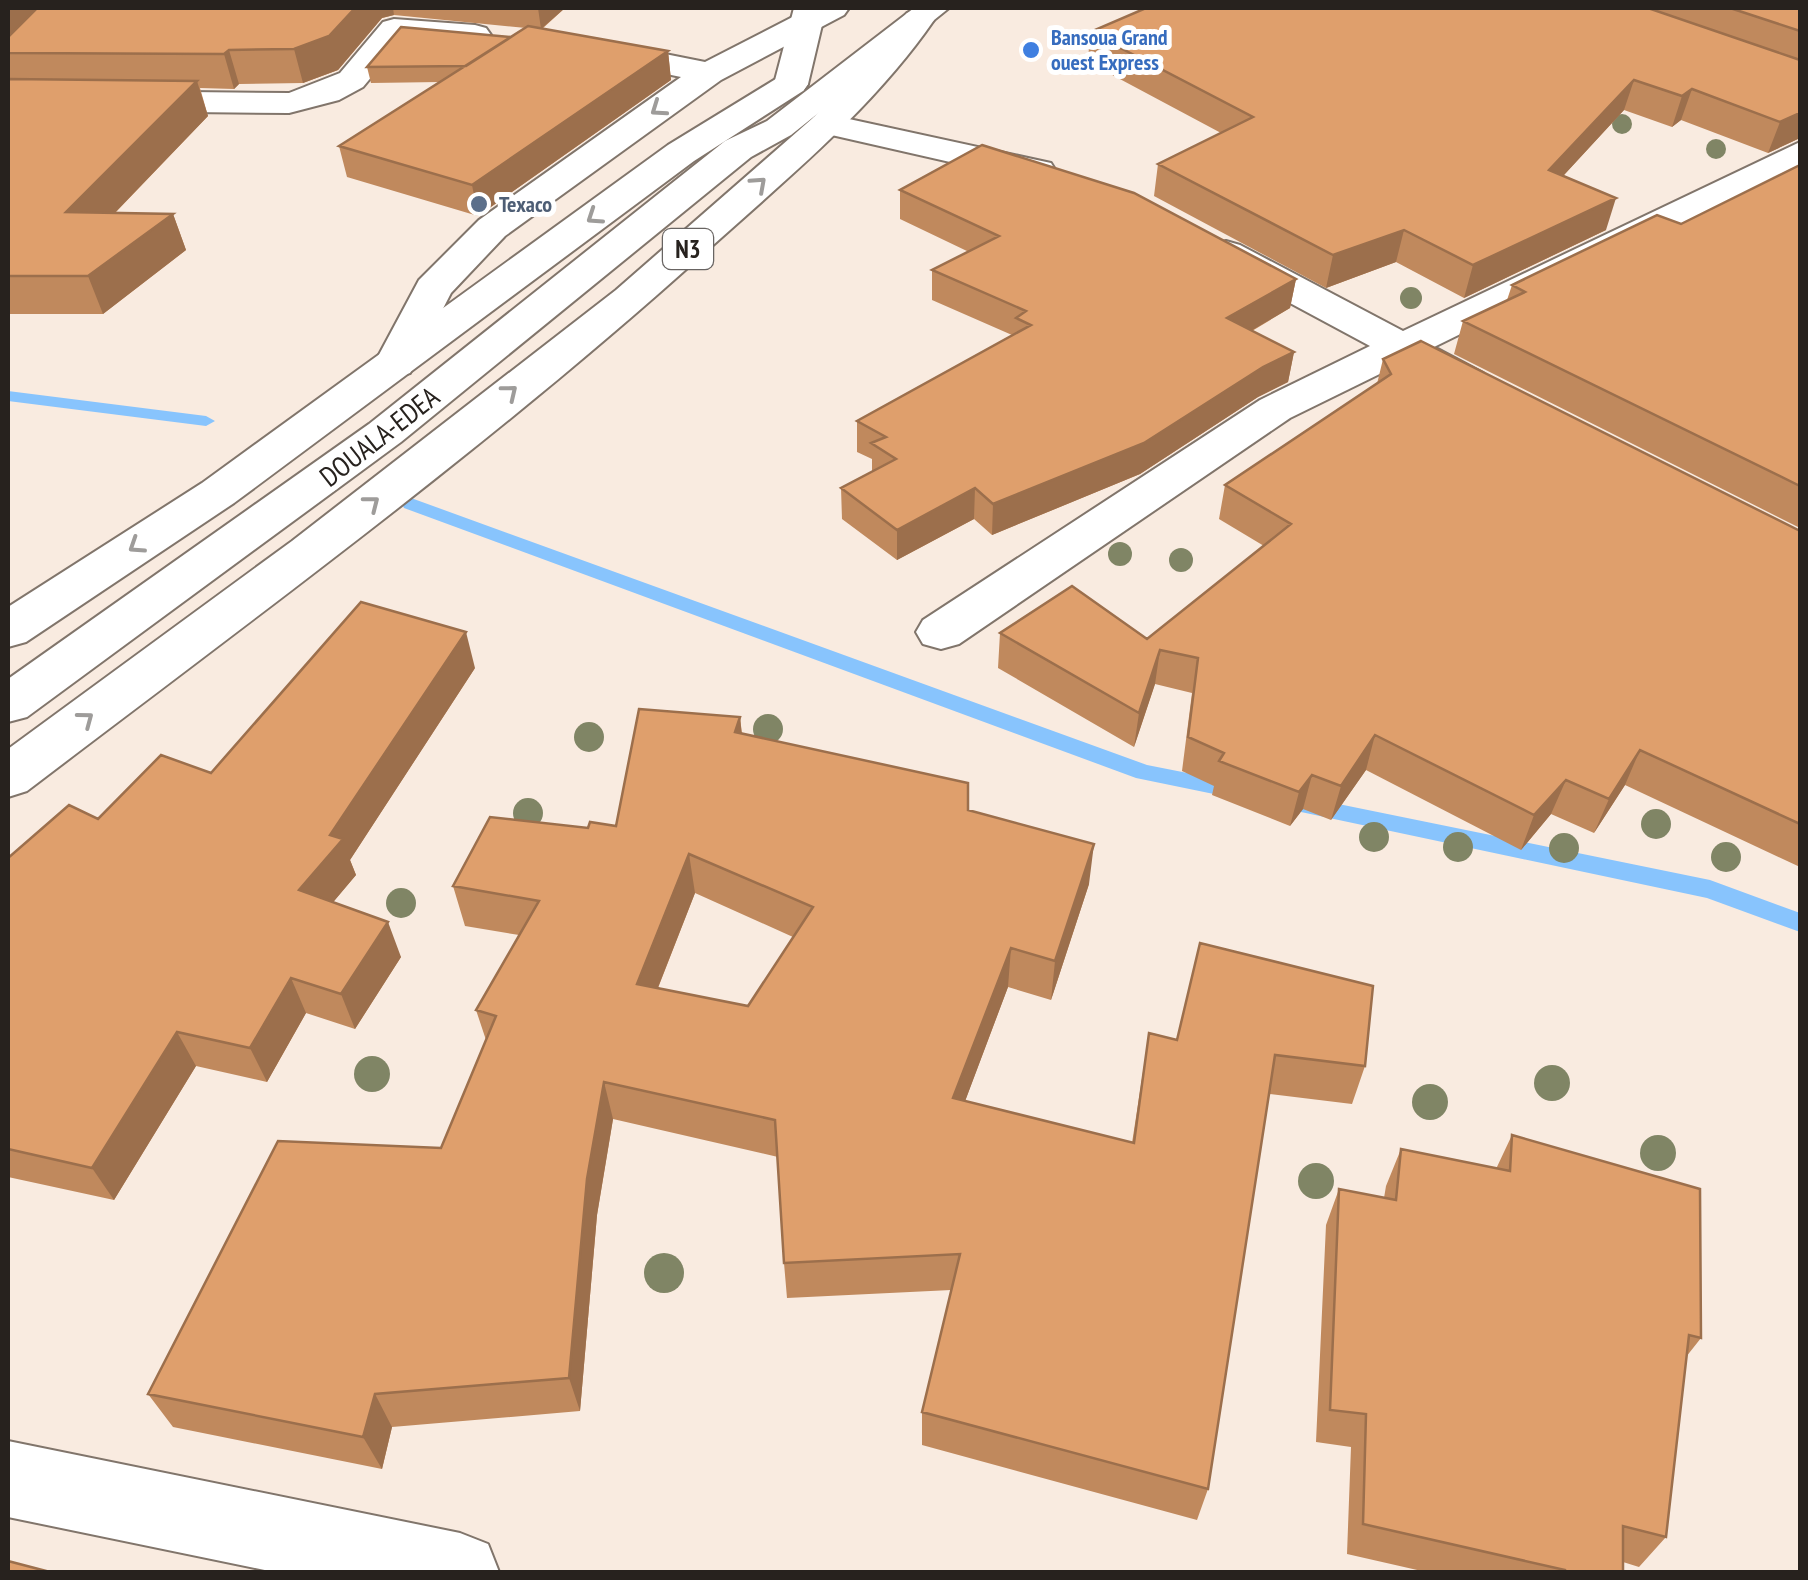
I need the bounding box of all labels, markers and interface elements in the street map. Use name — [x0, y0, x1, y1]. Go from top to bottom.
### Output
place label: Bansoua Grand ouest Express — [1051, 23, 1168, 76]
marker: Bansoua Grand ouest Express — [1020, 39, 1042, 61]
one-way arrow — [651, 97, 670, 115]
one-way arrow — [747, 177, 766, 195]
place label: Texaco — [499, 190, 552, 218]
marker: Texaco — [468, 193, 490, 215]
one-way arrow — [587, 204, 605, 223]
road number: N3 — [663, 229, 713, 269]
street label: DOUALA-EDEA — [312, 377, 447, 494]
one-way arrow — [499, 386, 517, 404]
one-way arrow — [361, 497, 379, 515]
one-way arrow — [129, 534, 147, 553]
one-way arrow — [75, 714, 93, 731]

